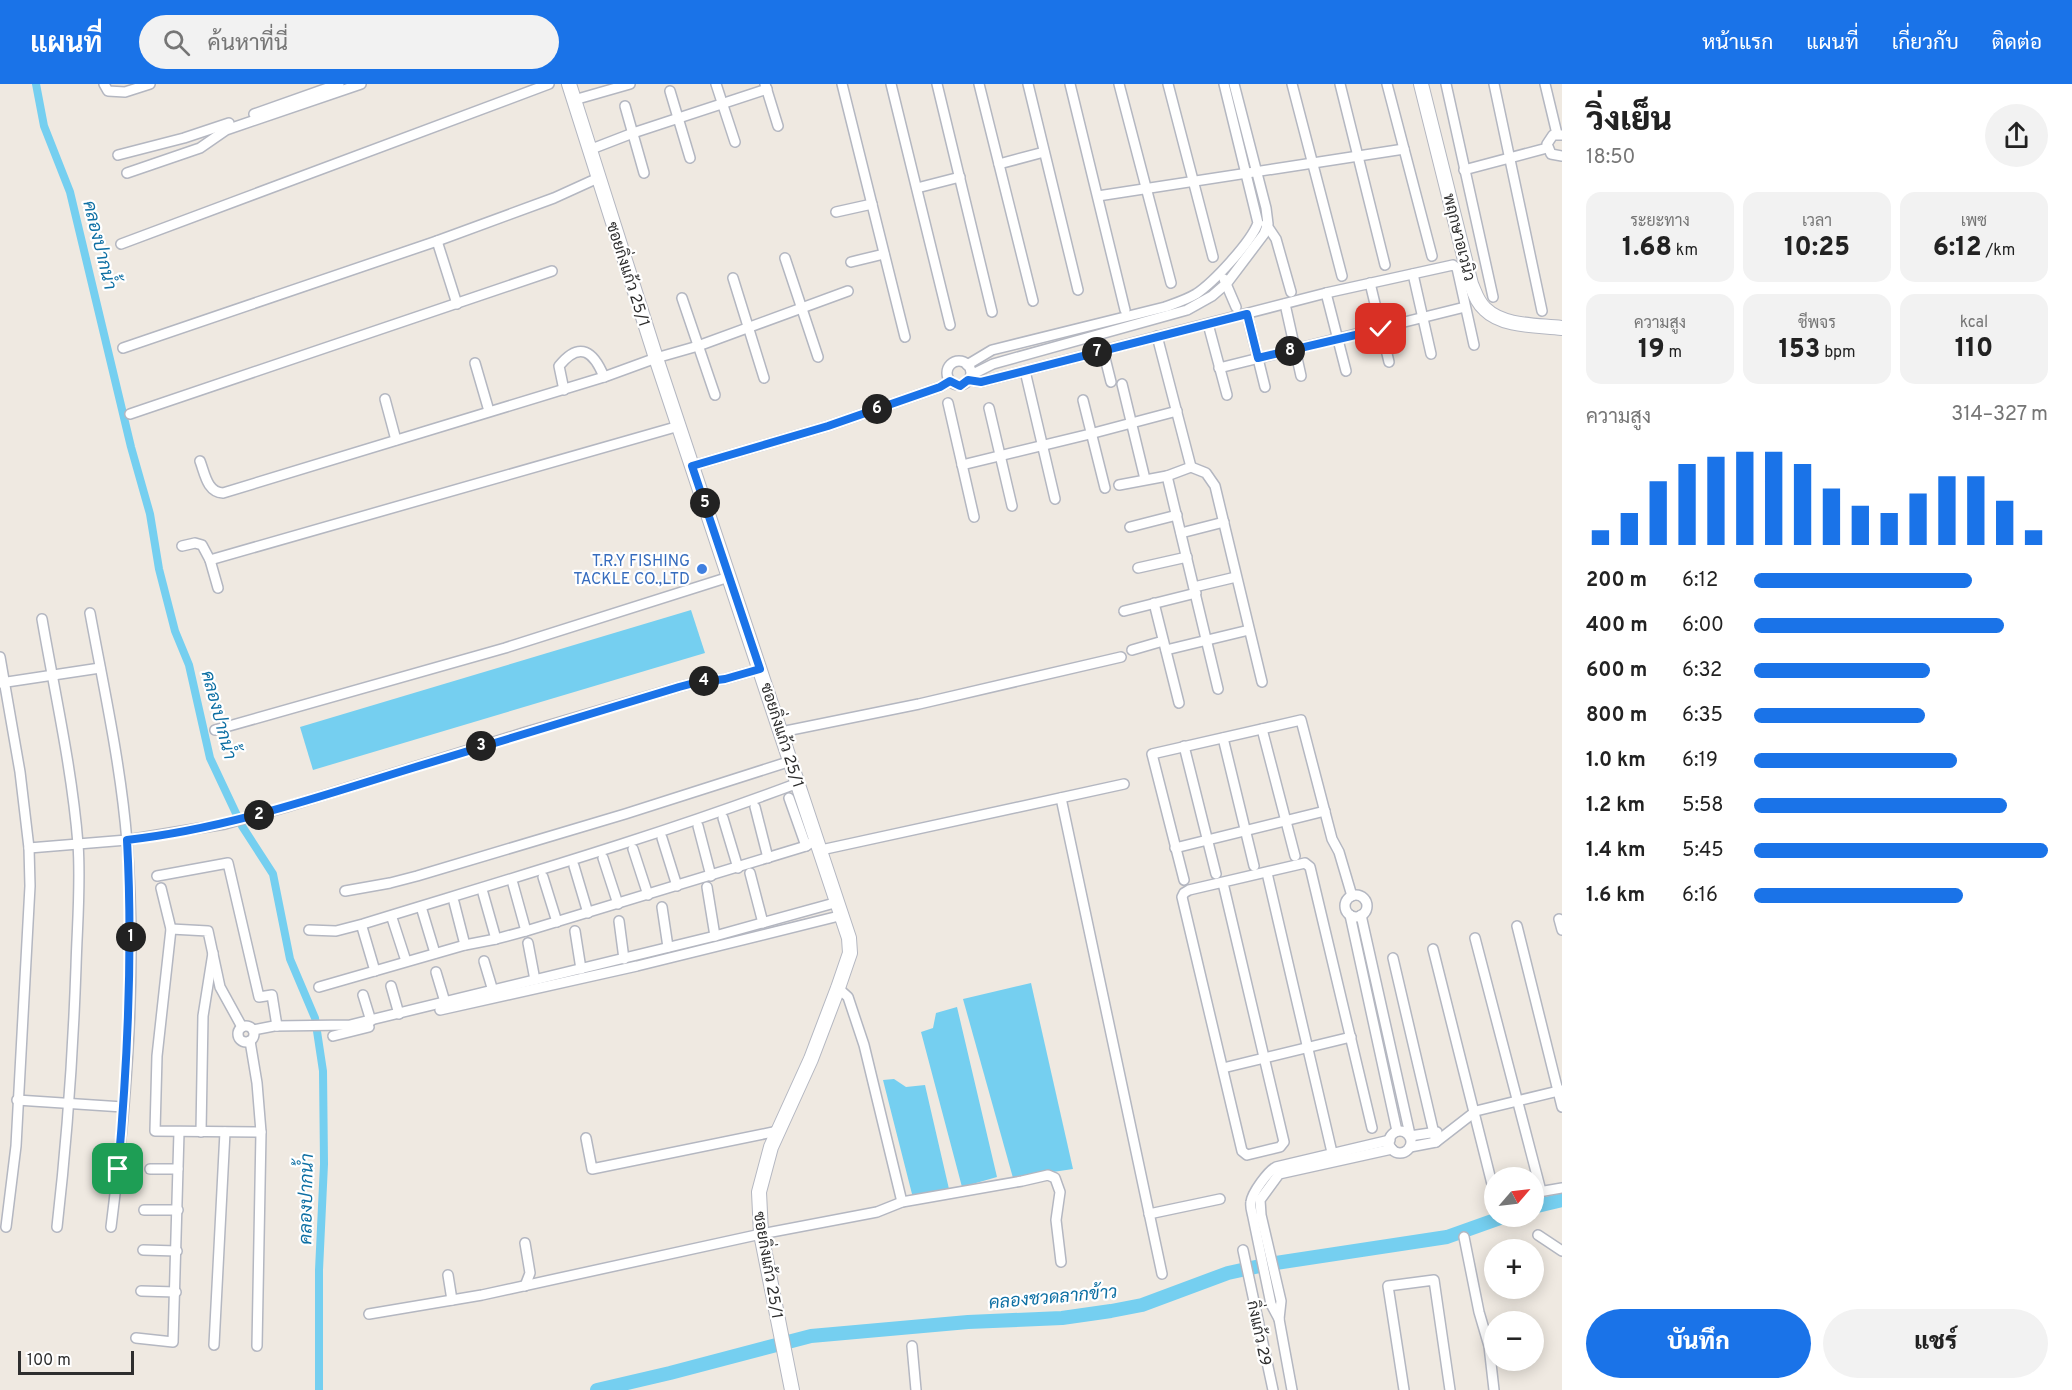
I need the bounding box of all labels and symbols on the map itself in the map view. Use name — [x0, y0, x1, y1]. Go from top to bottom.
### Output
street label: พฤกษาอเวนิว — [1438, 191, 1480, 283]
water label: คลองปากน้ำ — [76, 197, 127, 293]
street label: ซอยกิ่งแก้ว 25/1 — [601, 218, 658, 329]
pin — [1355, 303, 1406, 354]
pin: 8 — [1275, 336, 1305, 366]
pin: 7 — [1082, 337, 1112, 367]
pin: 6 — [862, 394, 892, 424]
pin: 5 — [690, 488, 720, 518]
place label: T.R.Y FISHING TACKLE CO.,LTD — [573, 552, 690, 590]
marker: T.R.Y FISHING TACKLE CO.,LTD — [695, 562, 709, 576]
pin: 4 — [689, 666, 719, 696]
water label: คลองปากน้ำ — [195, 667, 246, 763]
street label: ซอยกิ่งแก้ว 25/1 — [755, 679, 812, 790]
pin: 3 — [466, 731, 496, 761]
pin: 2 — [244, 800, 274, 830]
pin: 1 — [116, 922, 146, 952]
pin — [92, 1143, 143, 1194]
water label: คลองปากน้ำ — [289, 1153, 320, 1245]
north arrow — [1484, 1167, 1544, 1227]
street label: ซอยกิ่งแก้ว 25/1 — [748, 1209, 792, 1321]
water label: คลองชวดลากข้าว — [988, 1279, 1118, 1316]
street label: กิ่งแก้ว 29 — [1241, 1298, 1280, 1368]
scale bar — [18, 1348, 134, 1376]

